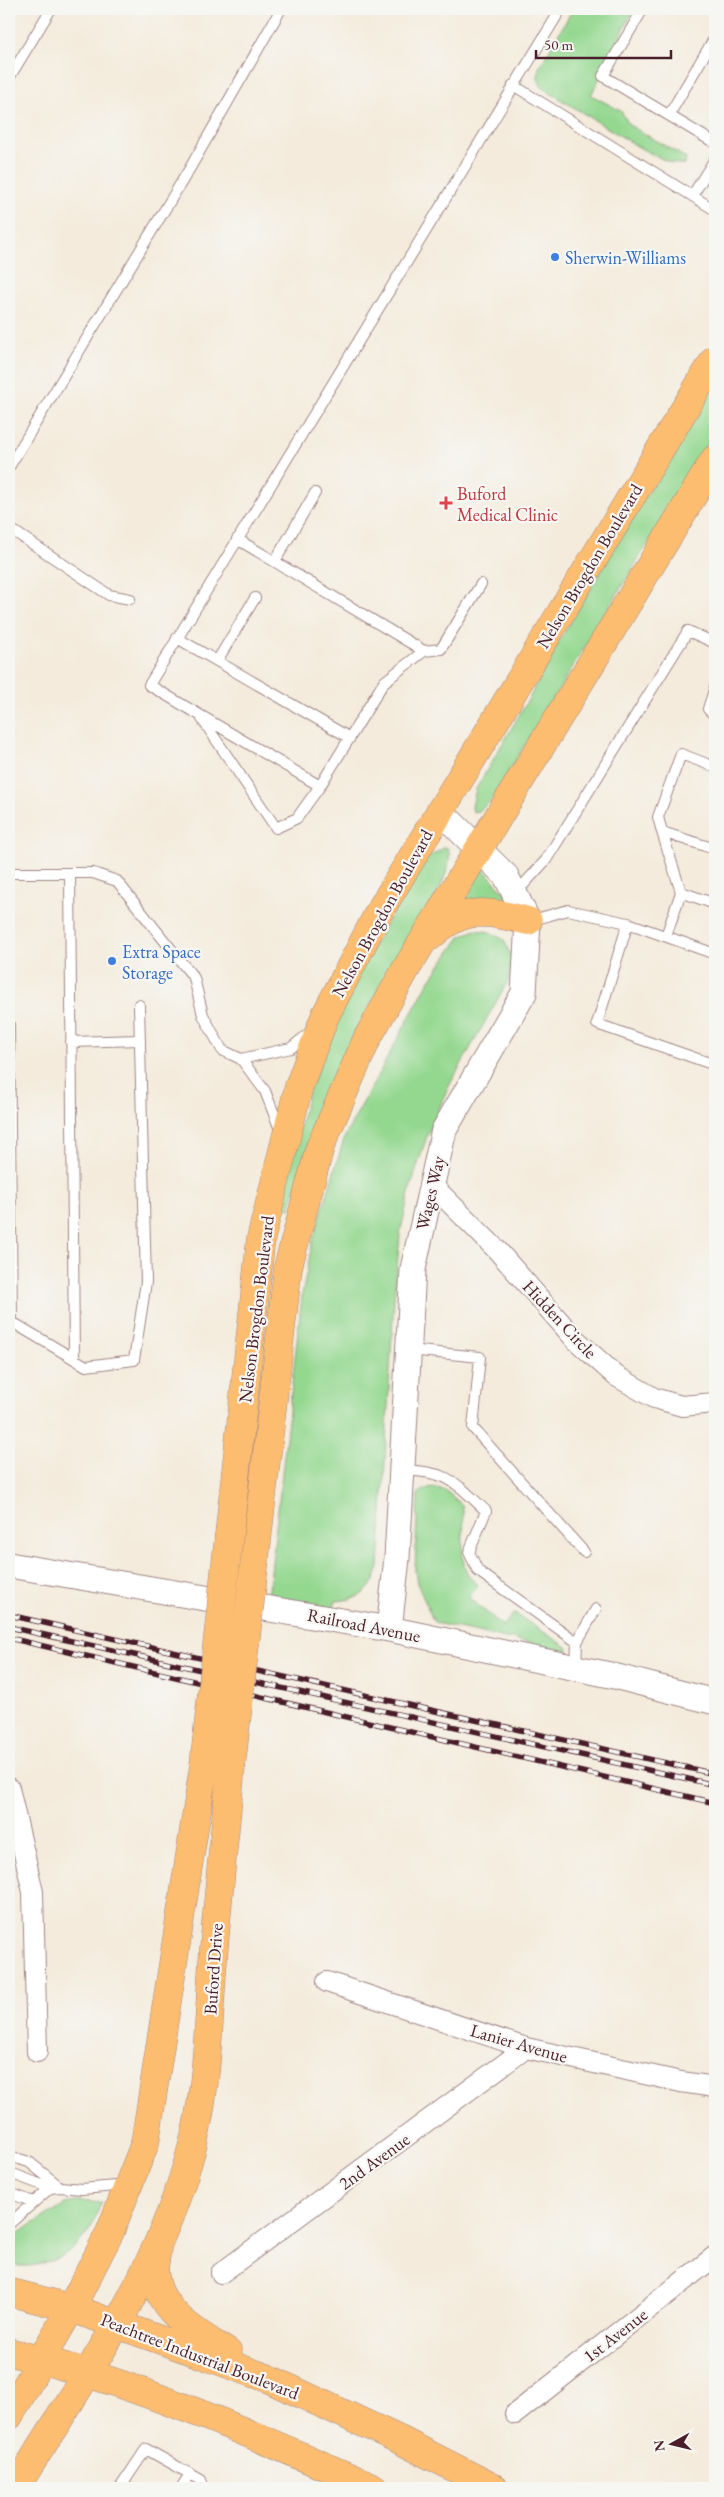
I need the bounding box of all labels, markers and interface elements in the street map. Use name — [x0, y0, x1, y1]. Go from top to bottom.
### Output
scale bar — [536, 28, 672, 60]
text: 50 m — [544, 35, 573, 54]
place label: Sherwin-Williams — [565, 246, 686, 269]
marker: Sherwin-Williams — [549, 251, 561, 263]
street label: Nelson Brogdon Boulevard — [531, 479, 648, 653]
place label: Buford Medical Clinic — [457, 482, 558, 526]
marker: Buford Medical Clinic — [439, 496, 453, 510]
street label: Nelson Brogdon Boulevard — [326, 824, 438, 1001]
place label: Extra Space Storage — [122, 940, 201, 984]
marker: Extra Space Storage — [106, 955, 118, 967]
street label: Wages Way — [410, 1153, 450, 1232]
street label: Nelson Brogdon Boulevard — [233, 1213, 279, 1404]
street label: Hidden Circle — [518, 1275, 602, 1363]
street label: Railroad Avenue — [305, 1603, 423, 1647]
street label: Buford Drive — [198, 1923, 228, 2015]
street label: Lanier Avenue — [468, 2018, 570, 2068]
street label: 2nd Avenue — [334, 2127, 414, 2195]
street label: 1st Avenue — [578, 2303, 652, 2367]
street label: Peachtree Industrial Boulevard — [98, 2308, 303, 2405]
north arrow — [646, 2420, 696, 2470]
text: N — [649, 2438, 669, 2453]

